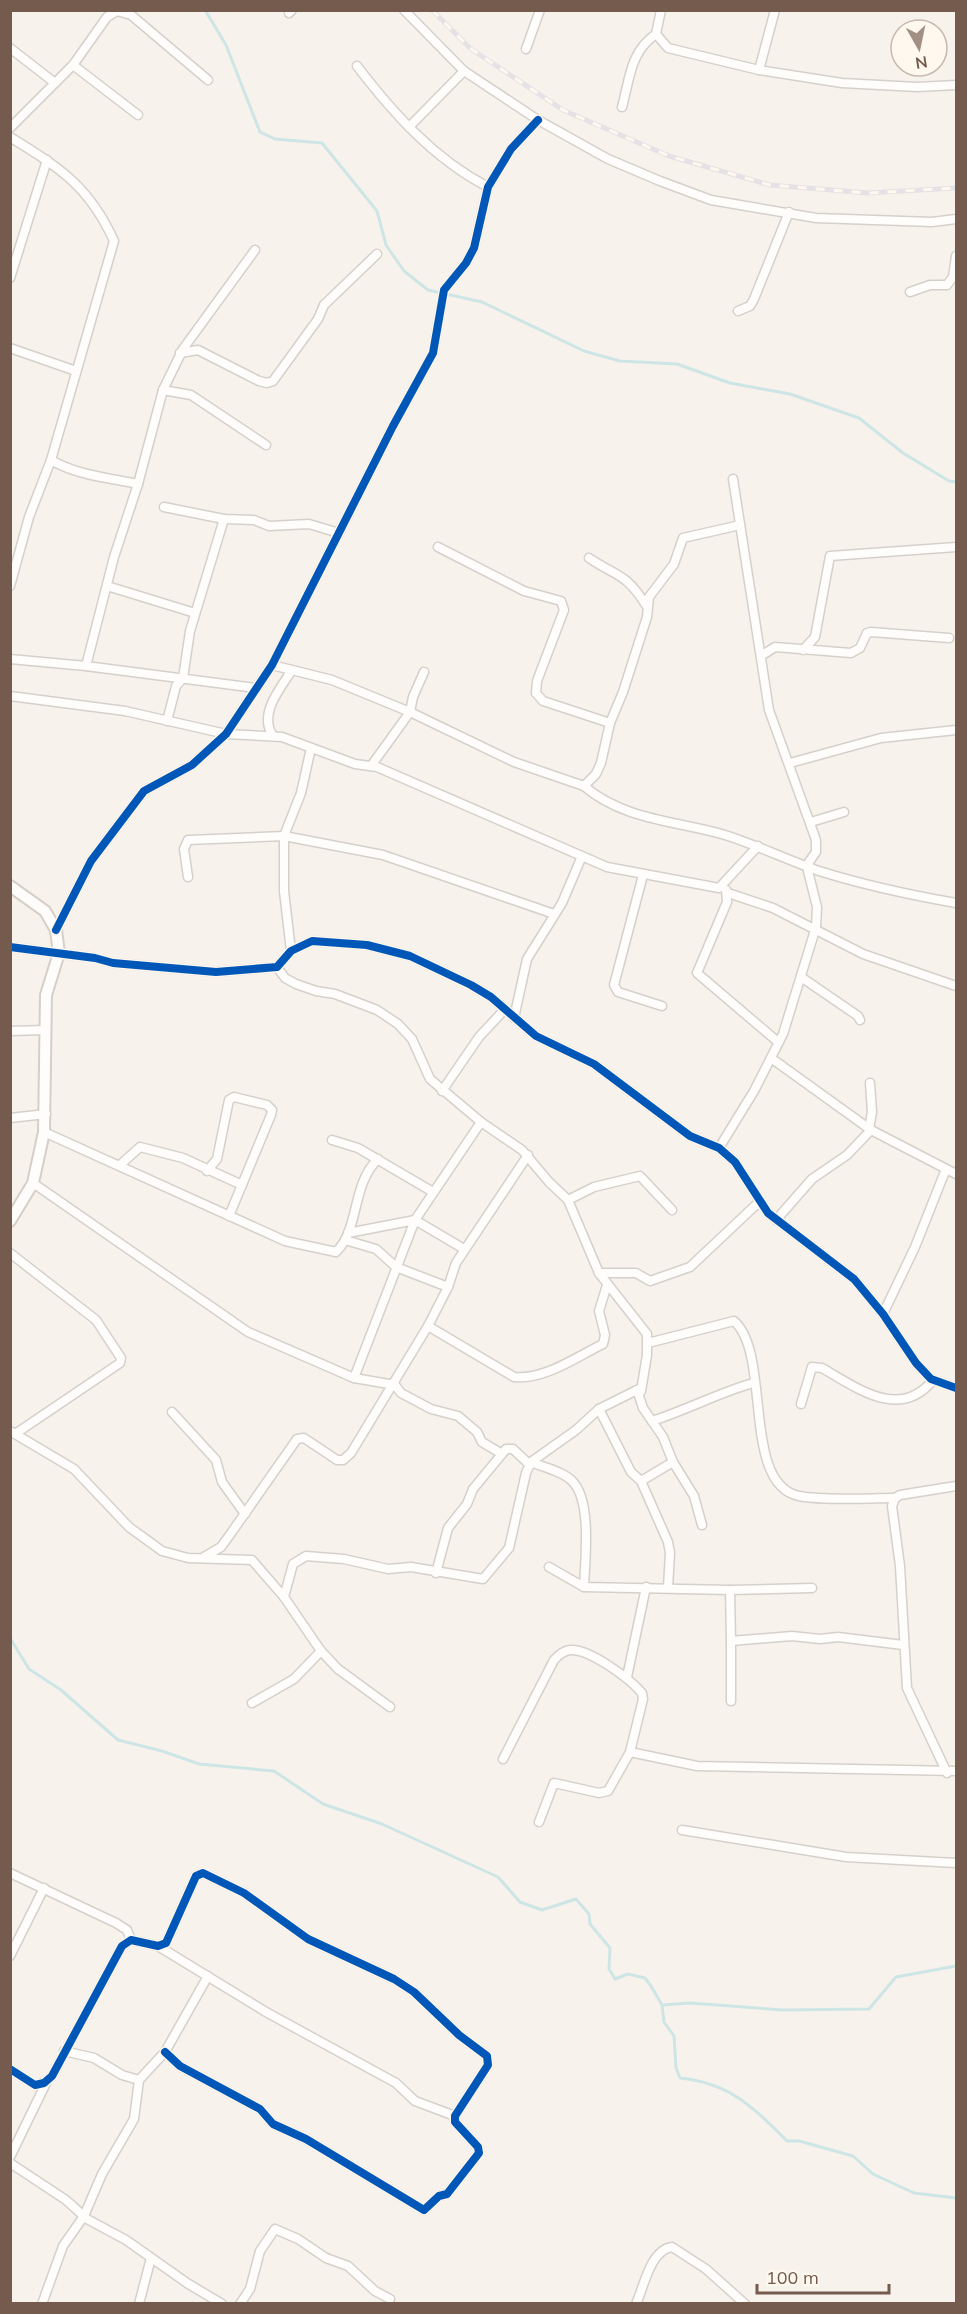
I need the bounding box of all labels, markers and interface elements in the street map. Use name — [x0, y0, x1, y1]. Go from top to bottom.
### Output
north arrow — [889, 18, 949, 78]
text: N — [914, 52, 929, 74]
scale bar — [757, 2257, 889, 2295]
text: 100 m — [766, 2266, 819, 2289]

